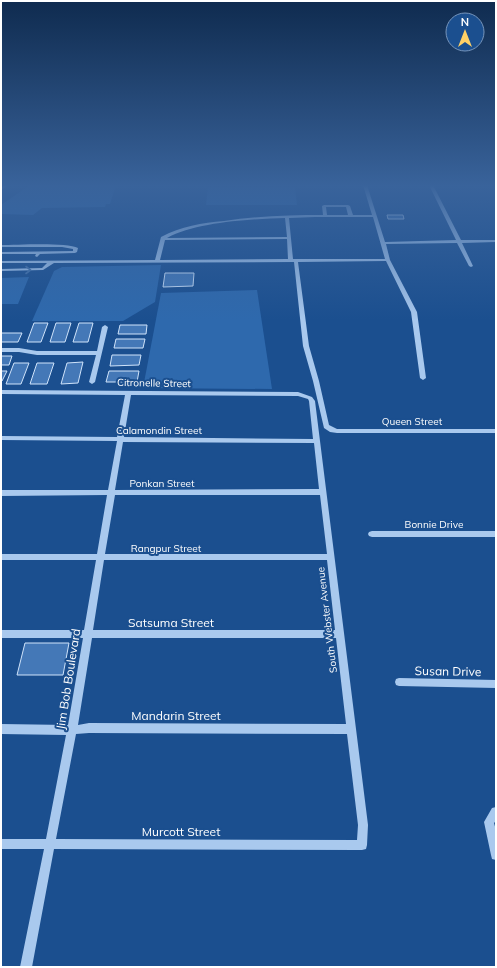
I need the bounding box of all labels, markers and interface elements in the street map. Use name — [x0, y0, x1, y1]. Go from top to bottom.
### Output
north arrow — [445, 12, 485, 52]
text: N — [461, 15, 469, 29]
one-way arrow — [25, 265, 31, 274]
street label: Citronelle Street — [117, 376, 191, 390]
street label: Queen Street — [382, 415, 443, 428]
street label: Calamondin Street — [116, 424, 202, 437]
street label: Ponkan Street — [129, 477, 195, 490]
street label: Bonnie Drive — [405, 518, 463, 531]
street label: Rangpur Street — [131, 542, 202, 555]
street label: South Webster Avenue — [314, 566, 340, 674]
street label: Satsuma Street — [128, 615, 214, 630]
street label: Jim Bob Boulevard — [53, 627, 83, 731]
street label: Susan Drive — [415, 663, 481, 679]
street label: Mandarin Street — [131, 708, 221, 723]
street label: Murcott Street — [142, 824, 220, 839]

